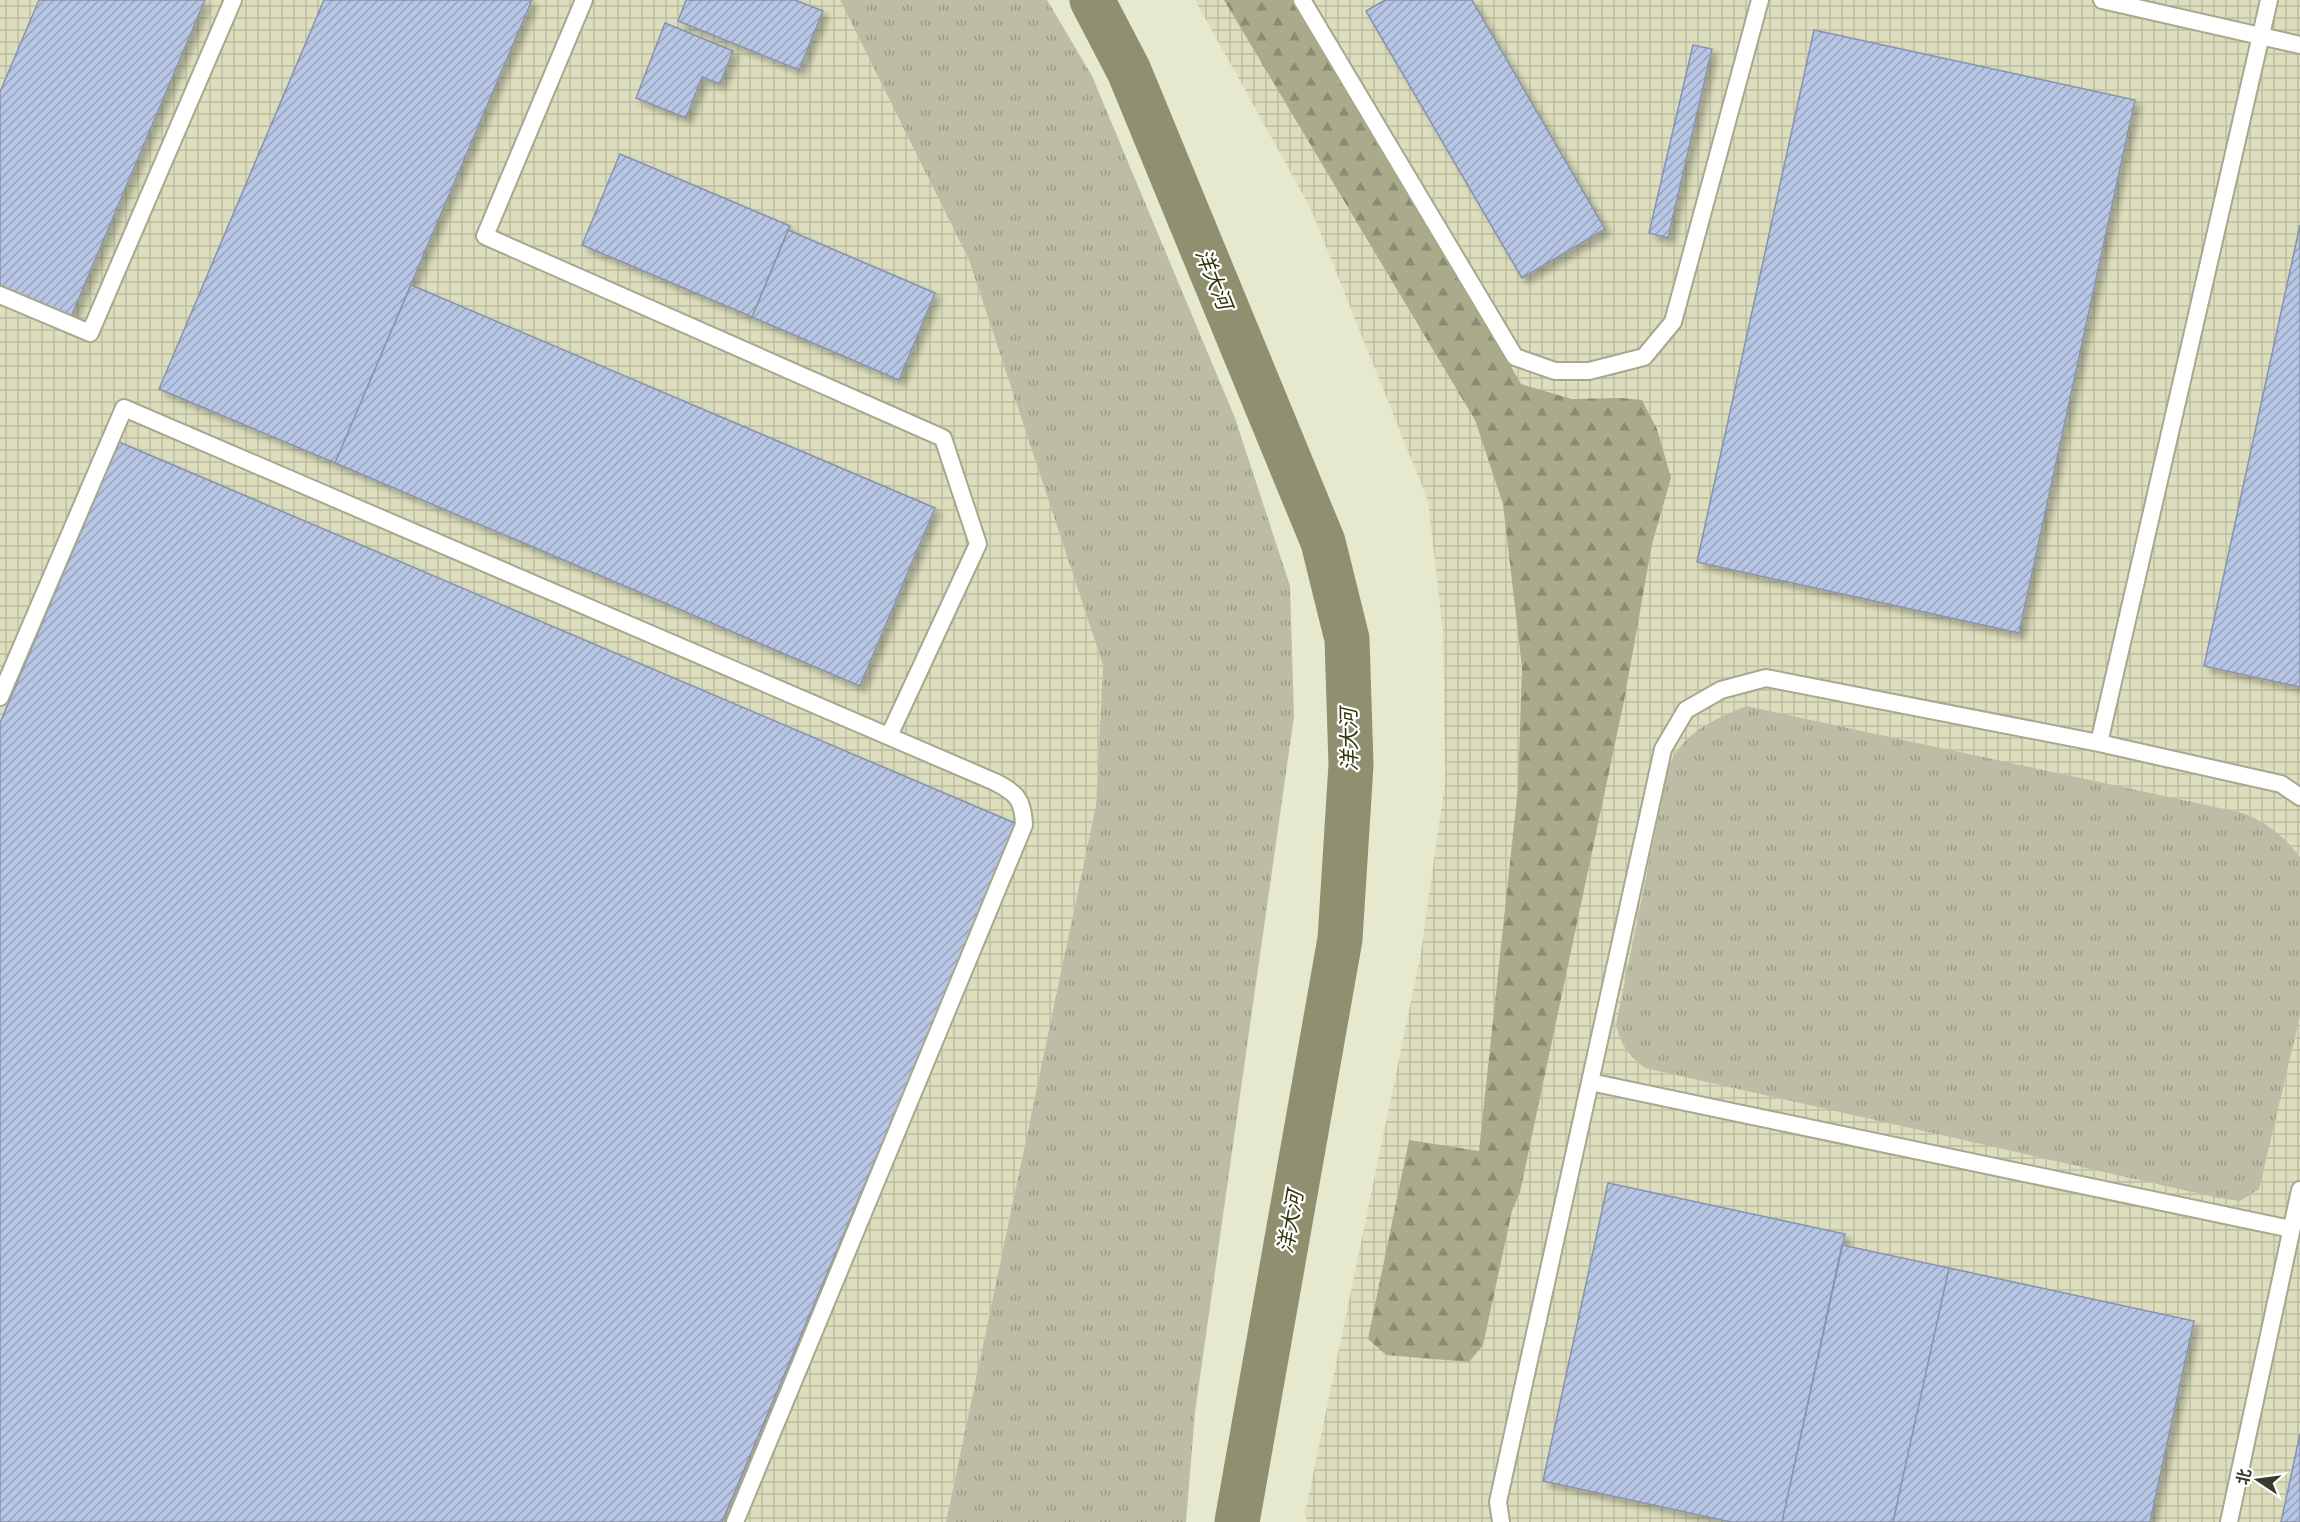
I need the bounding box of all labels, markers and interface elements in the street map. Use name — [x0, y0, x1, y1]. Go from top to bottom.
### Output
water label: 洋大河 — [1189, 244, 1241, 317]
water label: 洋大河 — [1334, 704, 1364, 772]
water label: 洋大河 — [1270, 1185, 1310, 1256]
north arrow — [2228, 1450, 2288, 1510]
text: 北 — [2231, 1466, 2256, 1487]

